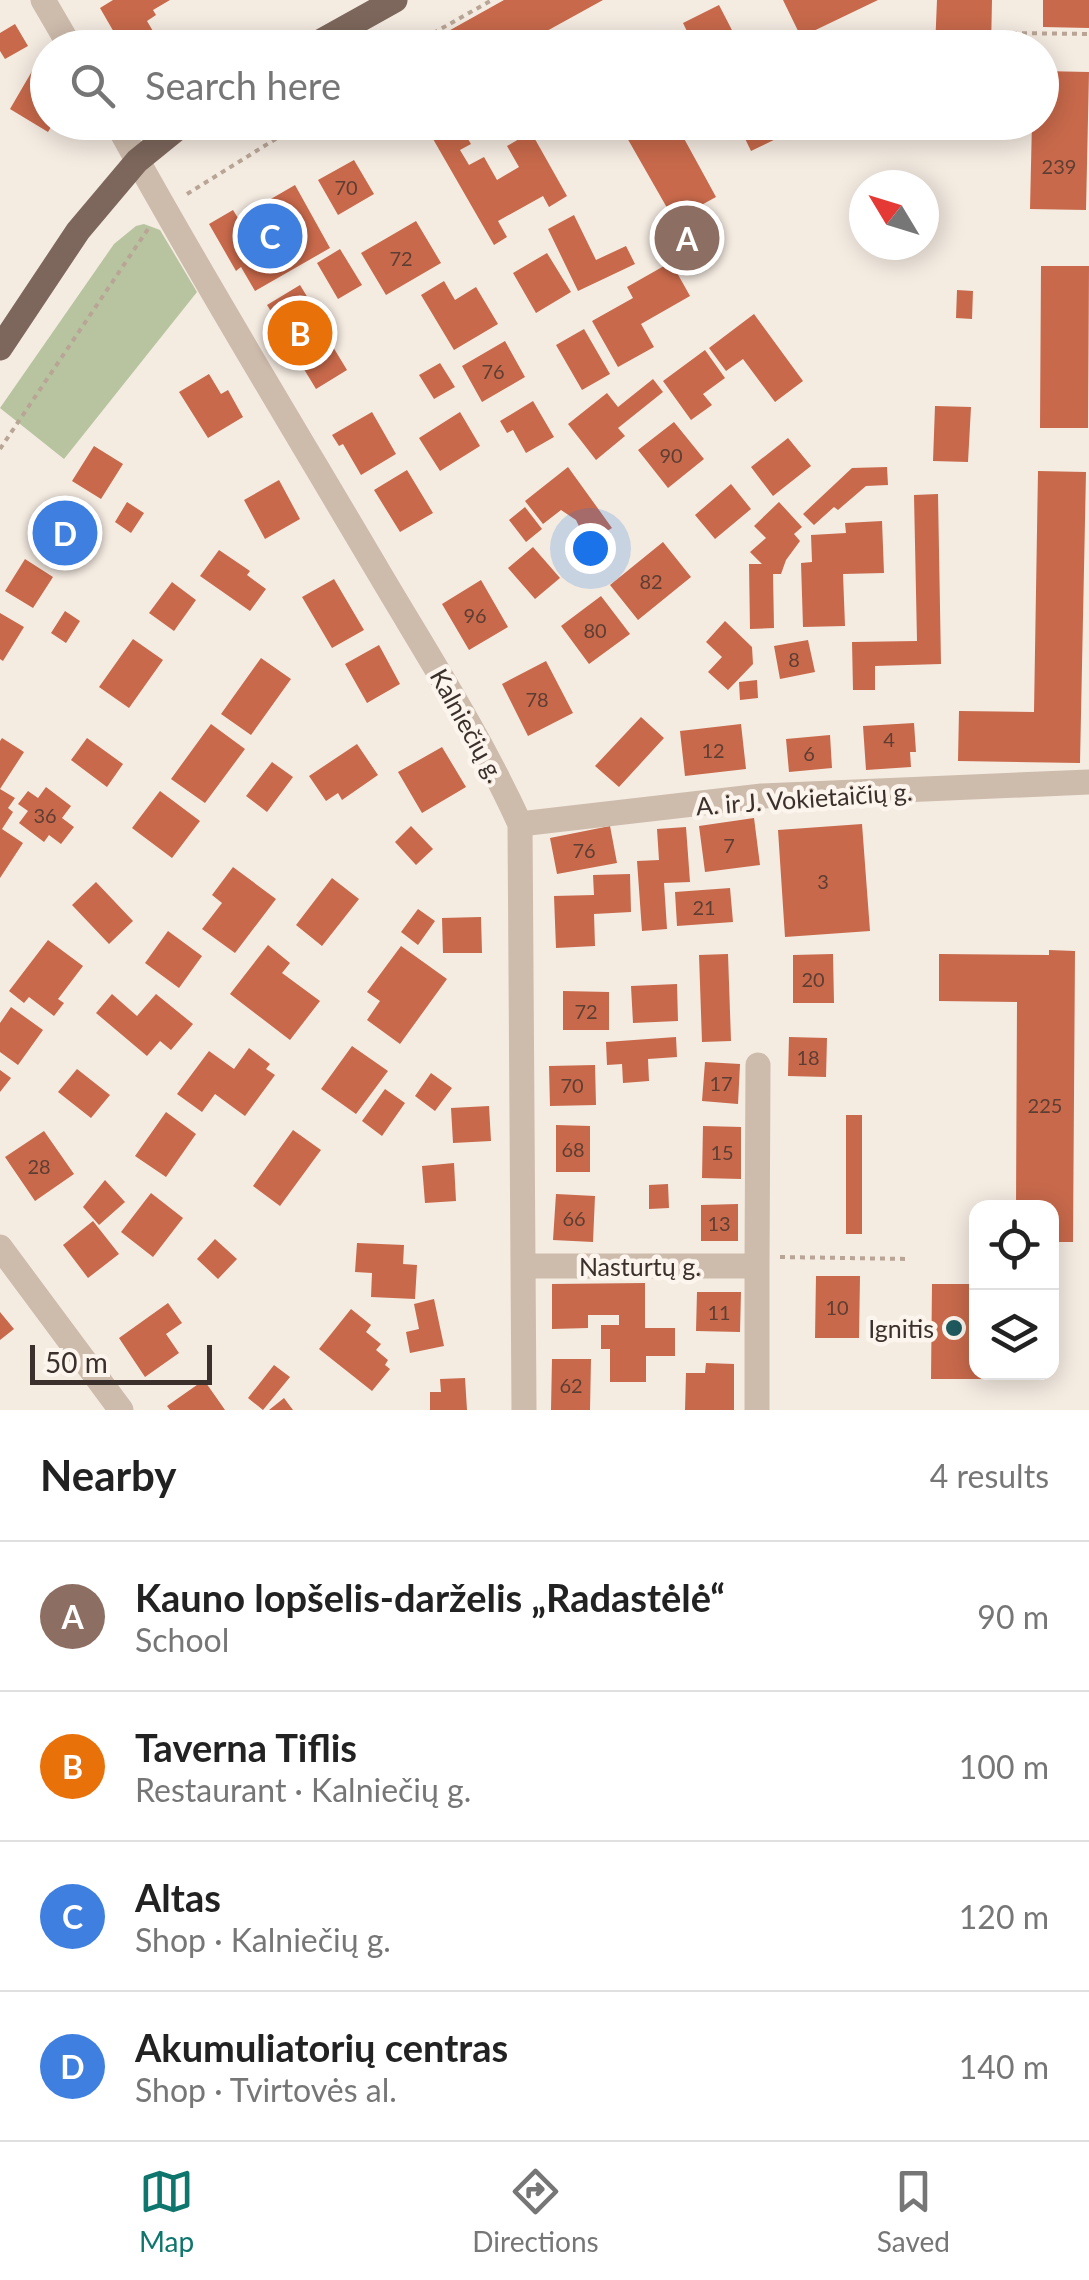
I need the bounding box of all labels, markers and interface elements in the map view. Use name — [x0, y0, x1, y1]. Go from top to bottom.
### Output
search box — [30, 30, 1059, 140]
icon: search — [65, 58, 120, 113]
text: Search here — [145, 62, 341, 108]
house number: 239 — [1042, 154, 1076, 178]
north arrow — [849, 170, 939, 260]
house number: 70 — [334, 175, 358, 199]
pin: C — [238, 198, 302, 274]
pin: A — [654, 200, 720, 276]
house number: 72 — [389, 246, 413, 270]
pin: B — [268, 296, 332, 370]
house number: 76 — [481, 359, 505, 383]
house number: 90 — [659, 443, 683, 467]
pin: D — [32, 496, 98, 570]
your location — [565, 523, 616, 574]
house number: 82 — [639, 569, 663, 593]
house number: 96 — [463, 603, 487, 627]
house number: 80 — [583, 618, 607, 642]
house number: 8 — [788, 647, 800, 671]
street label: Kalniečių g. — [425, 663, 511, 787]
house number: 78 — [525, 687, 549, 711]
house number: 4 — [883, 727, 895, 751]
house number: 12 — [701, 738, 725, 762]
house number: 6 — [803, 741, 815, 765]
street label: A. ir J. Vokietaičių g. — [695, 775, 913, 821]
house number: 36 — [33, 803, 57, 827]
house number: 7 — [723, 833, 735, 857]
house number: 76 — [572, 838, 596, 862]
house number: 3 — [817, 869, 829, 893]
house number: 21 — [692, 895, 716, 919]
house number: 20 — [801, 967, 825, 991]
house number: 72 — [574, 999, 598, 1023]
house number: 18 — [796, 1045, 820, 1069]
house number: 17 — [709, 1071, 733, 1095]
house number: 70 — [560, 1073, 584, 1097]
house number: 225 — [1028, 1093, 1062, 1117]
house number: 68 — [561, 1137, 585, 1161]
house number: 15 — [710, 1140, 734, 1164]
house number: 28 — [27, 1154, 51, 1178]
map controls — [969, 1200, 1059, 1380]
button: locate — [969, 1200, 1059, 1290]
house number: 66 — [562, 1206, 586, 1230]
house number: 13 — [707, 1211, 731, 1235]
street label: Nasturtų g. — [579, 1251, 701, 1281]
button: layers — [969, 1290, 1059, 1380]
house number: 10 — [825, 1295, 849, 1319]
house number: 11 — [707, 1300, 731, 1324]
place label: Ignitis — [868, 1313, 934, 1343]
marker: Ignitis — [943, 1317, 965, 1339]
scale bar — [30, 1340, 212, 1384]
text: 50 m — [45, 1345, 108, 1379]
house number: 62 — [559, 1373, 583, 1397]
text: Nearby — [40, 1450, 177, 1500]
text: 4 results — [930, 1456, 1049, 1495]
text: Kauno lopšelis-darželis „Radastėlė“ — [135, 1574, 725, 1620]
text: A — [61, 1597, 84, 1636]
text: 90 m — [977, 1597, 1049, 1636]
text: School — [135, 1620, 229, 1659]
text: Taverna Tiflis — [135, 1724, 357, 1770]
text: B — [62, 1747, 83, 1786]
text: 100 m — [959, 1747, 1049, 1786]
text: Restaurant · Kalniečių g. — [135, 1770, 471, 1809]
text: Altas — [135, 1874, 221, 1920]
text: C — [62, 1897, 83, 1936]
text: 120 m — [959, 1897, 1049, 1936]
text: Shop · Kalniečių g. — [135, 1920, 391, 1959]
text: Akumuliatorių centras — [135, 2024, 508, 2070]
text: D — [60, 2047, 85, 2086]
text: 140 m — [959, 2047, 1049, 2086]
text: Shop · Tvirtovės al. — [135, 2070, 397, 2109]
tab: Map — [139, 2164, 194, 2258]
tab: Directions — [472, 2164, 599, 2258]
tab: Saved — [877, 2164, 950, 2258]

